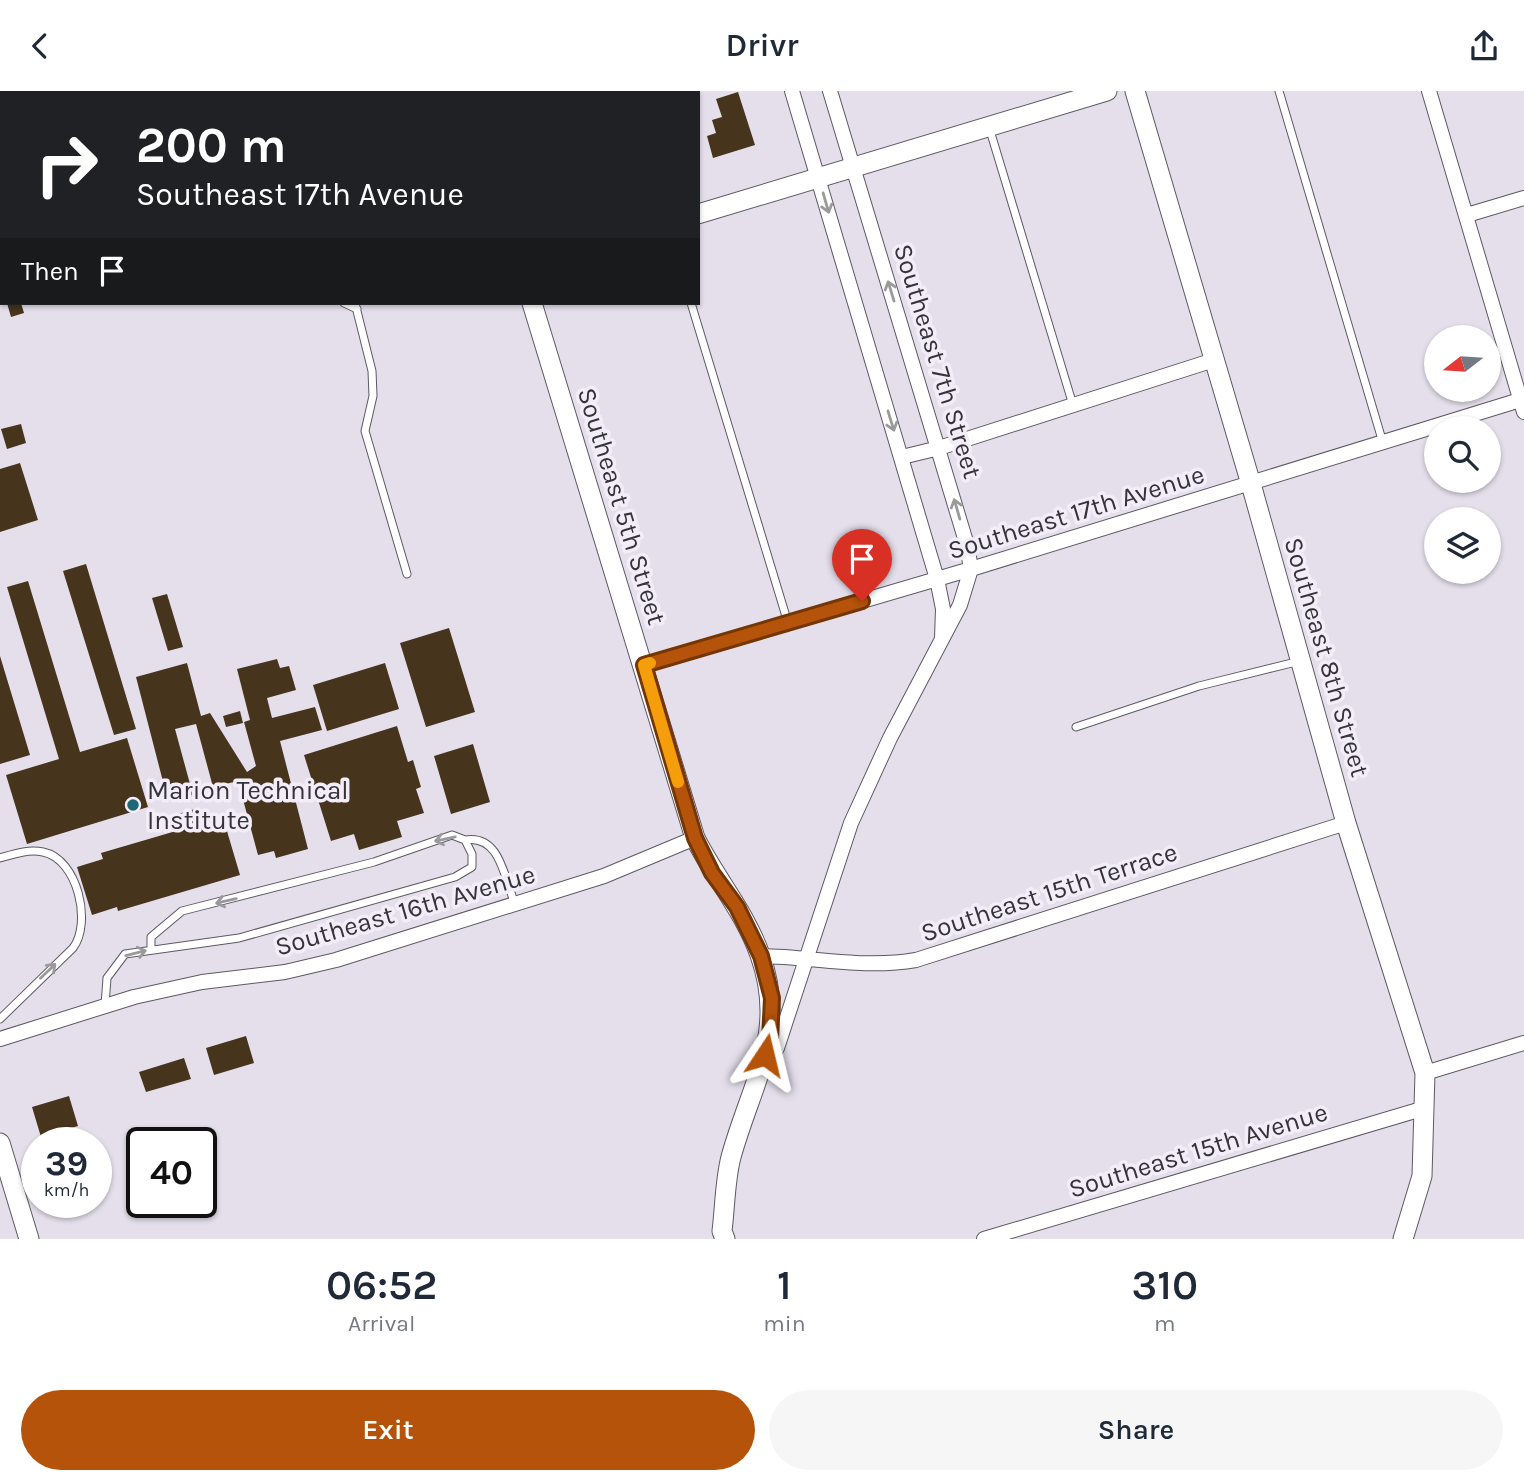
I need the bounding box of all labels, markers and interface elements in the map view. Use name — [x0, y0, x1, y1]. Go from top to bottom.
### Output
icon: back — [21, 27, 59, 65]
text: Drivr — [725, 27, 799, 64]
icon: share — [1465, 27, 1503, 65]
text: 200 m — [136, 117, 287, 174]
icon: right — [21, 119, 112, 210]
text: Southeast 17th Avenue — [136, 176, 464, 213]
one-way arrow — [820, 191, 833, 214]
street label: Southeast 7th Street — [887, 240, 988, 482]
icon: arrive — [93, 252, 131, 290]
text: Then — [21, 256, 79, 287]
one-way arrow — [884, 280, 897, 302]
north arrow — [1424, 325, 1502, 403]
map controls — [1424, 325, 1501, 584]
street label: Southeast 5th Street — [571, 384, 672, 629]
one-way arrow — [886, 410, 899, 432]
button: search — [1424, 416, 1501, 493]
street label: Southeast 17th Avenue — [944, 459, 1208, 566]
one-way arrow — [949, 498, 962, 520]
button: layers — [1424, 507, 1501, 584]
pin — [832, 529, 892, 601]
street label: Southeast 8th Street — [1278, 534, 1376, 781]
icon: arrive — [843, 540, 881, 578]
place label: Marion Technical Institute — [147, 775, 349, 836]
marker: Marion Technical Institute — [125, 797, 141, 813]
one-way arrow — [434, 833, 457, 847]
street label: Southeast 15th Terrace — [917, 836, 1181, 949]
street label: Southeast 16th Avenue — [272, 858, 539, 962]
one-way arrow — [216, 895, 238, 908]
one-way arrow — [124, 946, 146, 959]
one-way arrow — [39, 962, 56, 979]
position arrow — [728, 1018, 802, 1092]
street label: Southeast 15th Avenue — [1065, 1096, 1331, 1205]
speed limit sign: 40 — [126, 1127, 217, 1218]
text: 39 — [45, 1143, 88, 1184]
text: km/h — [44, 1179, 89, 1201]
text: 06:52 — [326, 1260, 437, 1310]
text: 1 — [777, 1260, 792, 1310]
text: 310 — [1131, 1260, 1198, 1310]
text: Arrival — [348, 1310, 415, 1337]
text: min — [763, 1310, 806, 1337]
text: m — [1154, 1310, 1176, 1337]
button: Exit — [21, 1390, 755, 1470]
button: Share — [769, 1390, 1503, 1470]

